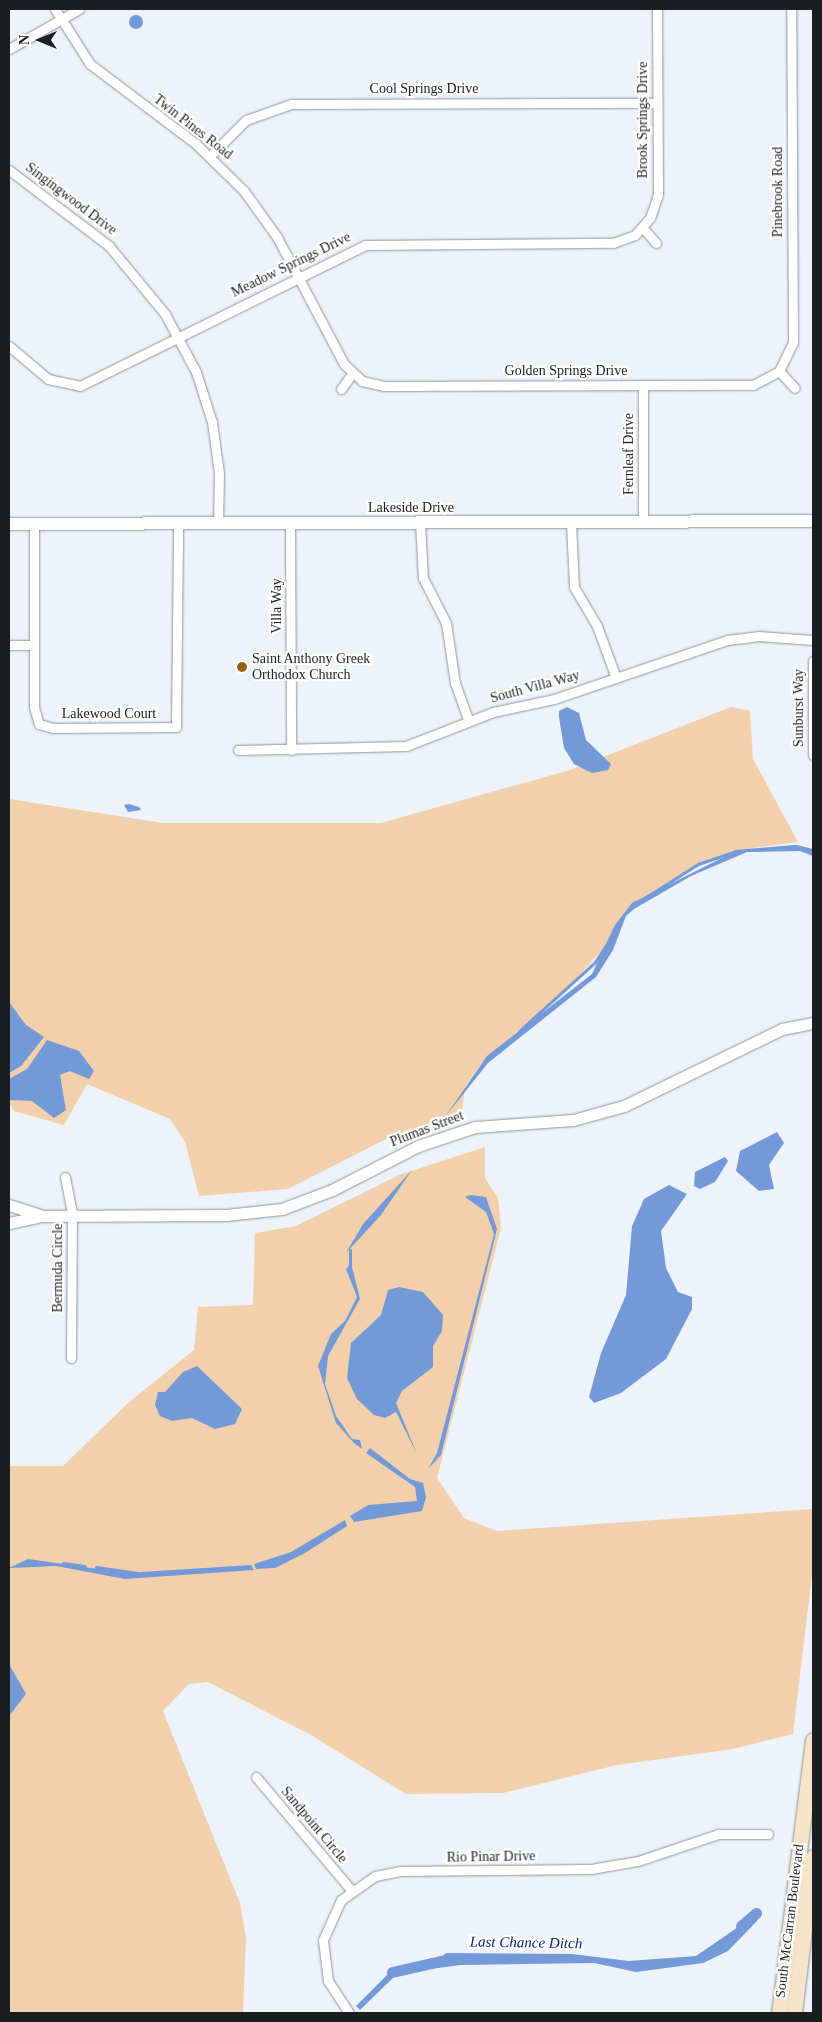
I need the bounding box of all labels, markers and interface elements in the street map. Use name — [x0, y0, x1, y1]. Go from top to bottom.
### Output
north arrow — [15, 15, 65, 65]
text: N — [17, 35, 32, 45]
street label: Brook Springs Drive — [635, 62, 651, 178]
street label: Cool Springs Drive — [370, 81, 478, 97]
street label: Twin Pines Road — [150, 91, 236, 163]
street label: Pinebrook Road — [770, 147, 786, 237]
street label: Singingwood Drive — [22, 159, 120, 239]
street label: Meadow Springs Drive — [229, 229, 353, 301]
street label: Golden Springs Drive — [505, 363, 627, 379]
street label: Fernleaf Drive — [621, 413, 637, 495]
street label: Lakeside Drive — [368, 500, 454, 516]
street label: Villa Way — [269, 578, 285, 634]
place label: Saint Anthony Greek Orthodox Church — [252, 651, 371, 684]
marker: Saint Anthony Greek Orthodox Church — [236, 661, 248, 673]
street label: South Villa Way — [488, 667, 582, 707]
street label: Sunburst Way — [791, 669, 807, 747]
street label: Lakewood Court — [62, 706, 156, 722]
street label: Plumas Street — [388, 1107, 466, 1151]
street label: Bermuda Circle — [50, 1223, 66, 1313]
street label: Sandpoint Circle — [277, 1783, 351, 1867]
street label: South McCarran Boulevard — [772, 1843, 808, 1999]
street label: Rio Pinar Drive — [447, 1848, 535, 1866]
water label: Last Chance Ditch — [470, 1933, 582, 1953]

